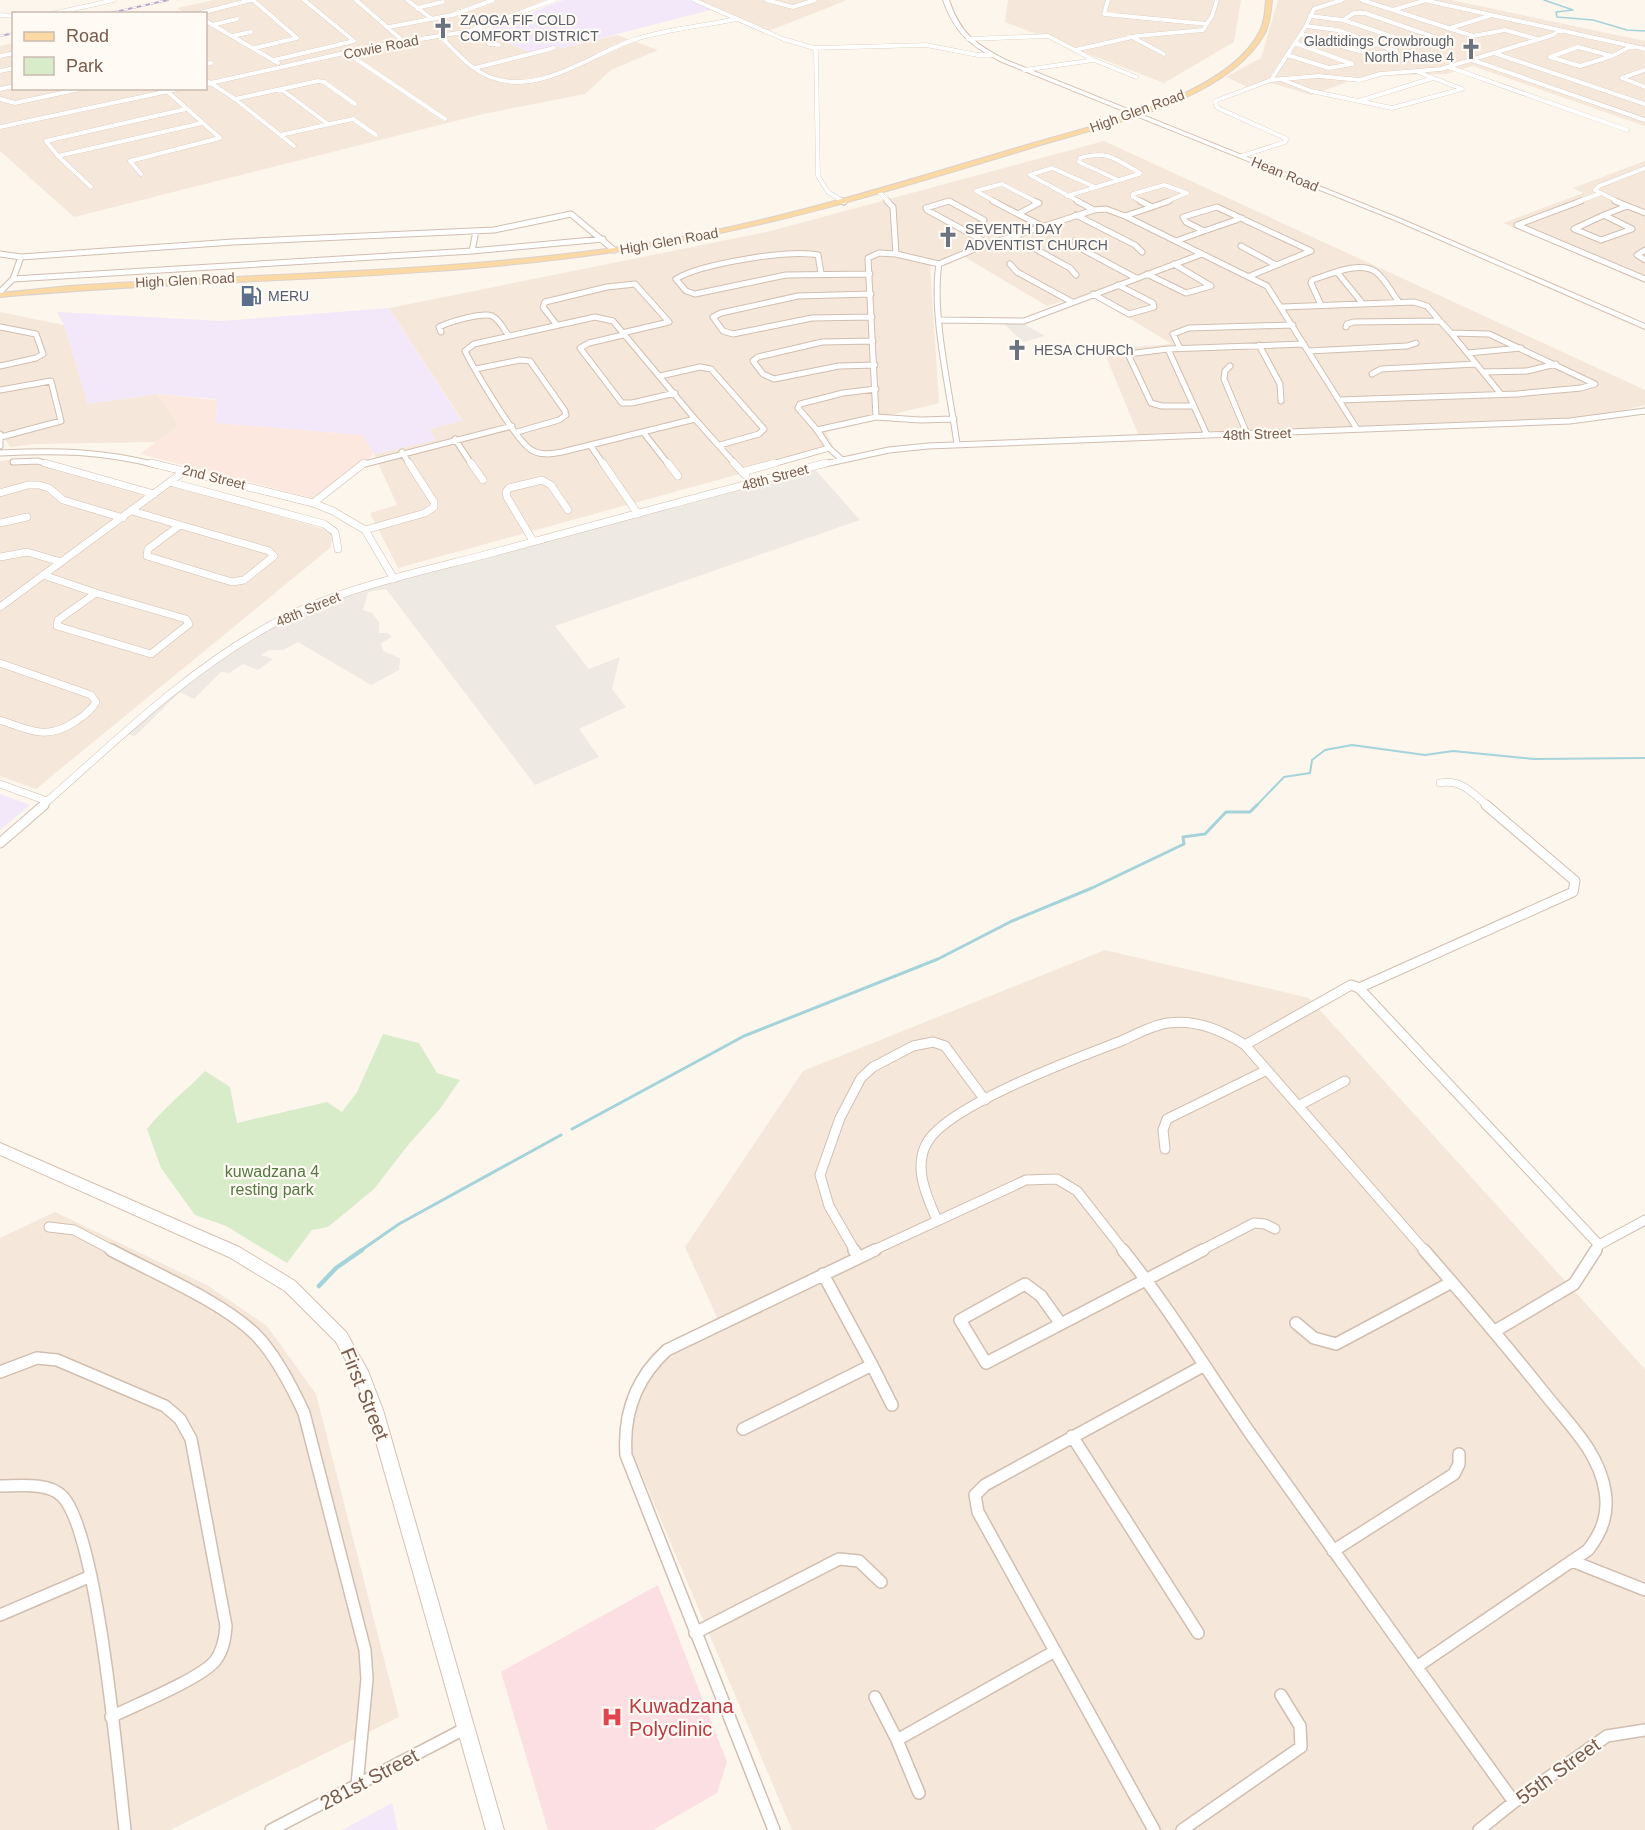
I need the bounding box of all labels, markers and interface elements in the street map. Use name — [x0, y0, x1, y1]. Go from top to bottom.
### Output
legend — [12, 12, 207, 90]
place label: ZAOGA FIF COLD COMFORT DISTRICT — [460, 12, 599, 44]
church icon: ZAOGA FIF COLD COMFORT DISTRICT — [431, 16, 455, 40]
text: Road — [66, 26, 109, 46]
street label: Cowie Road — [342, 32, 420, 62]
place label: Gladtidings Crowbrough North Phase 4 — [1304, 33, 1454, 65]
church icon: Gladtidings Crowbrough North Phase 4 — [1459, 37, 1483, 61]
text: Park — [66, 56, 104, 76]
street label: High Glen Road — [1087, 86, 1187, 136]
street label: Hean Road — [1249, 153, 1321, 195]
place label: SEVENTH DAY ADVENTIST CHURCH — [965, 221, 1108, 253]
street label: High Glen Road — [619, 224, 719, 258]
church icon: SEVENTH DAY ADVENTIST CHURCH — [936, 225, 960, 249]
street label: High Glen Road — [135, 269, 235, 291]
fuel station icon: MERU — [239, 284, 263, 308]
place label: MERU — [268, 288, 309, 304]
church icon: HESA CHURCh — [1005, 338, 1029, 362]
place label: HESA CHURCh — [1034, 342, 1134, 358]
street label: 48th Street — [1222, 425, 1292, 443]
street label: 48th Street — [740, 460, 810, 494]
street label: 2nd Street — [181, 461, 247, 493]
street label: 48th Street — [273, 588, 343, 630]
park label: kuwadzana 4 resting park — [225, 1163, 319, 1198]
street label: First Street — [336, 1345, 394, 1444]
place label: Kuwadzana Polyclinic — [629, 1695, 734, 1740]
hospital icon: Kuwadzana Polyclinic — [600, 1705, 624, 1729]
street label: 55th Street — [1512, 1733, 1604, 1809]
street label: 281st Street — [316, 1744, 422, 1814]

